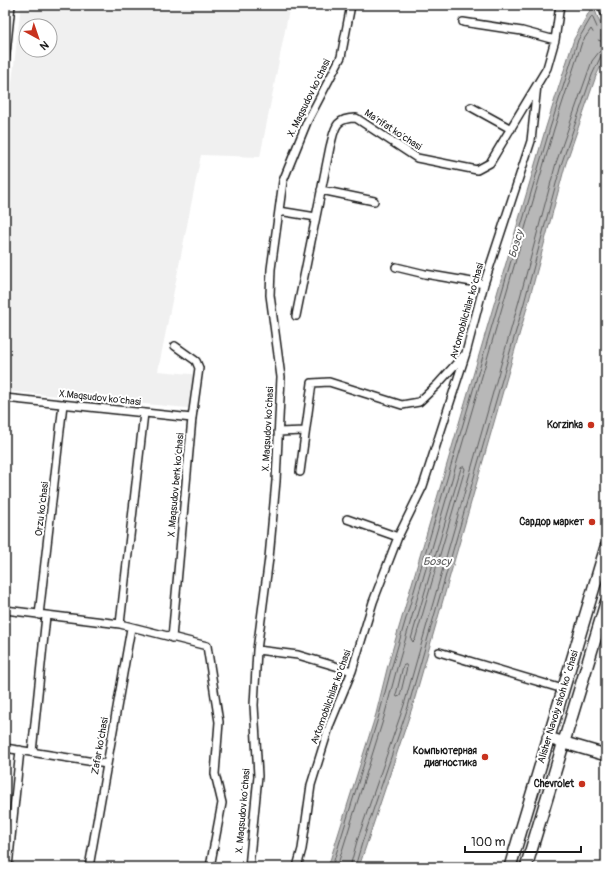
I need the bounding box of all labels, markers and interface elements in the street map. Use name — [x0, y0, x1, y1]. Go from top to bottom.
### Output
north arrow — [18, 18, 58, 58]
text: N — [37, 38, 51, 53]
street label: X. Maqsudov ko‘chasi — [285, 57, 333, 139]
street label: Maʼrifat ko‘chasi — [362, 107, 424, 153]
water label: Бозсу — [506, 227, 527, 259]
street label: Avtomobilchilar ko‘chasi — [448, 261, 487, 360]
street label: X. Maqsudov ko‘chasi — [260, 386, 276, 472]
street label: X.Maqsudov ko‘chasi — [58, 388, 142, 408]
place label: Korzinka — [547, 419, 583, 431]
marker: Korzinka — [586, 420, 596, 430]
street label: X .Maqsudov berk ko‘chasi — [165, 432, 187, 537]
street label: Orzu ko‘chasi — [33, 481, 51, 537]
place label: Сардор маркет — [519, 516, 585, 528]
marker: Сардор маркет — [587, 517, 597, 527]
water label: Бозсу — [423, 555, 452, 568]
street label: Avtomobilchilar ko‘chasi — [308, 648, 354, 746]
street label: Alisher Navoiy shoh koʻchasi — [535, 649, 581, 765]
street label: Zafar ko‘chasi — [89, 716, 111, 776]
place label: Компьютерная диагностика — [413, 745, 477, 769]
marker: Компьютерная диагностика — [480, 752, 490, 762]
street label: X. Maqsudov ko‘chasi — [233, 768, 253, 854]
place label: Chevrolet — [534, 778, 575, 790]
marker: Chevrolet — [577, 779, 587, 789]
scale bar — [465, 828, 581, 854]
text: 100 m — [471, 835, 506, 850]

